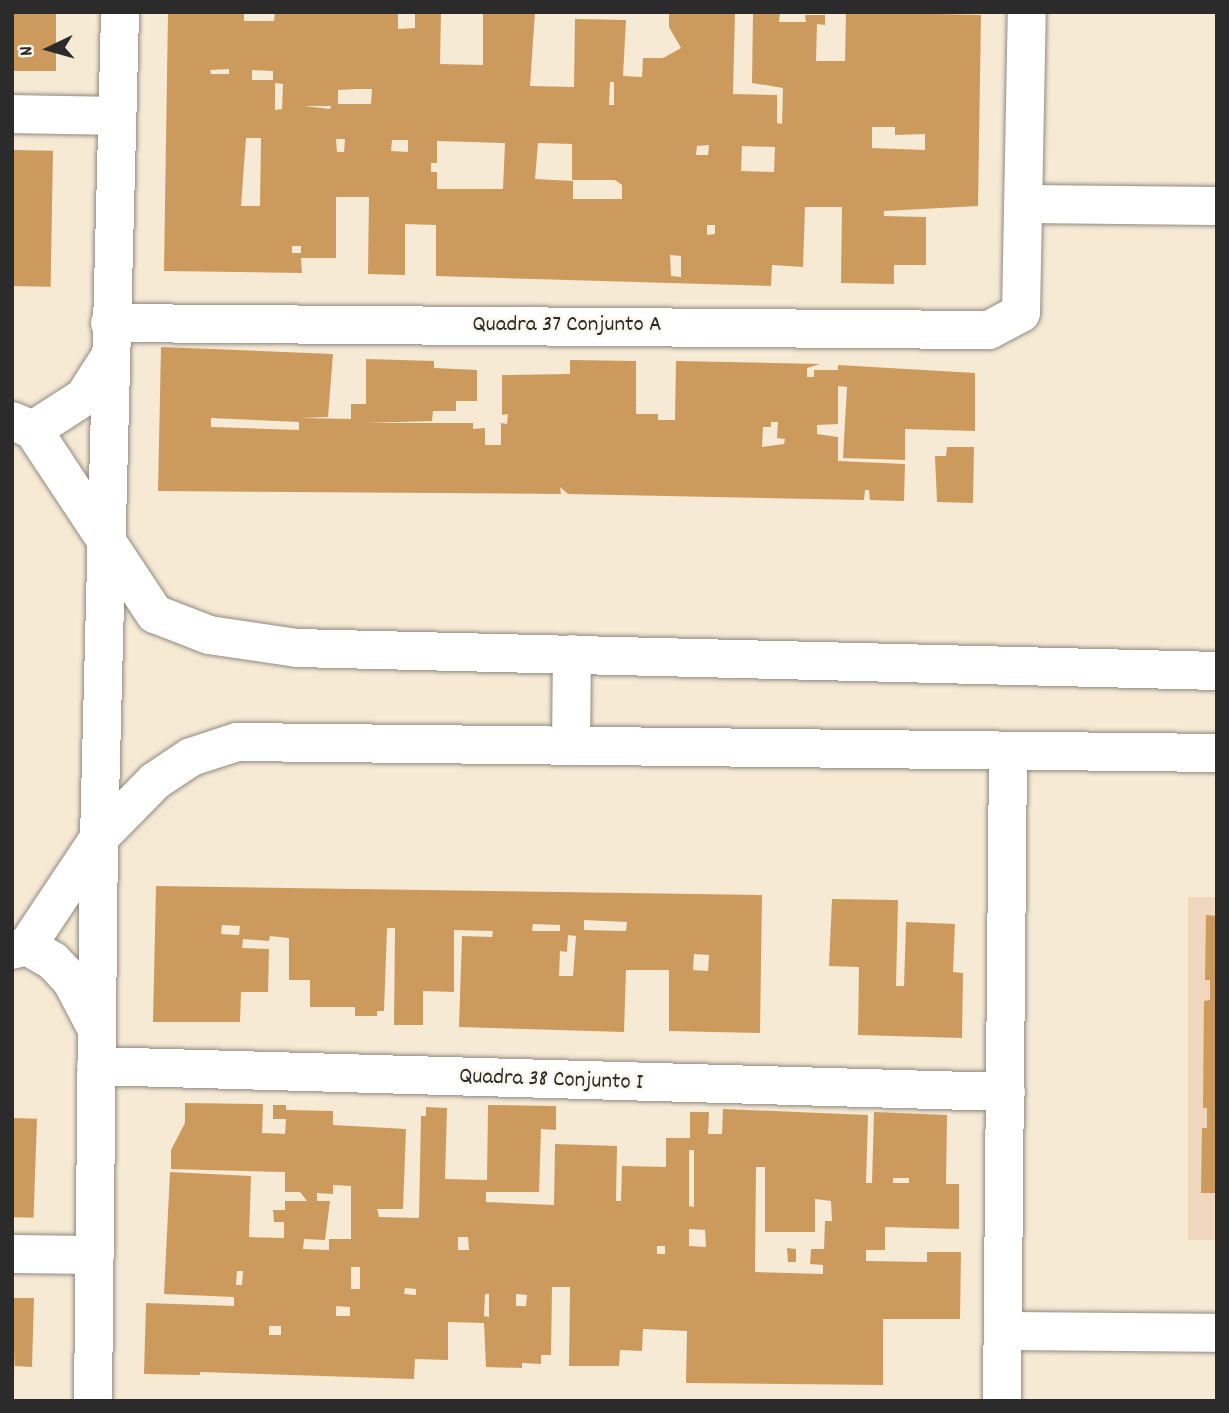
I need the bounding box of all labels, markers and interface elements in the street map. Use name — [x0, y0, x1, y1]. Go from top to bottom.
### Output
north arrow — [14, 14, 84, 84]
text: N — [14, 45, 41, 57]
street label: Quadra 37 Conjunto A — [472, 312, 662, 340]
street label: Quadra 38 Conjunto I — [459, 1064, 643, 1098]

